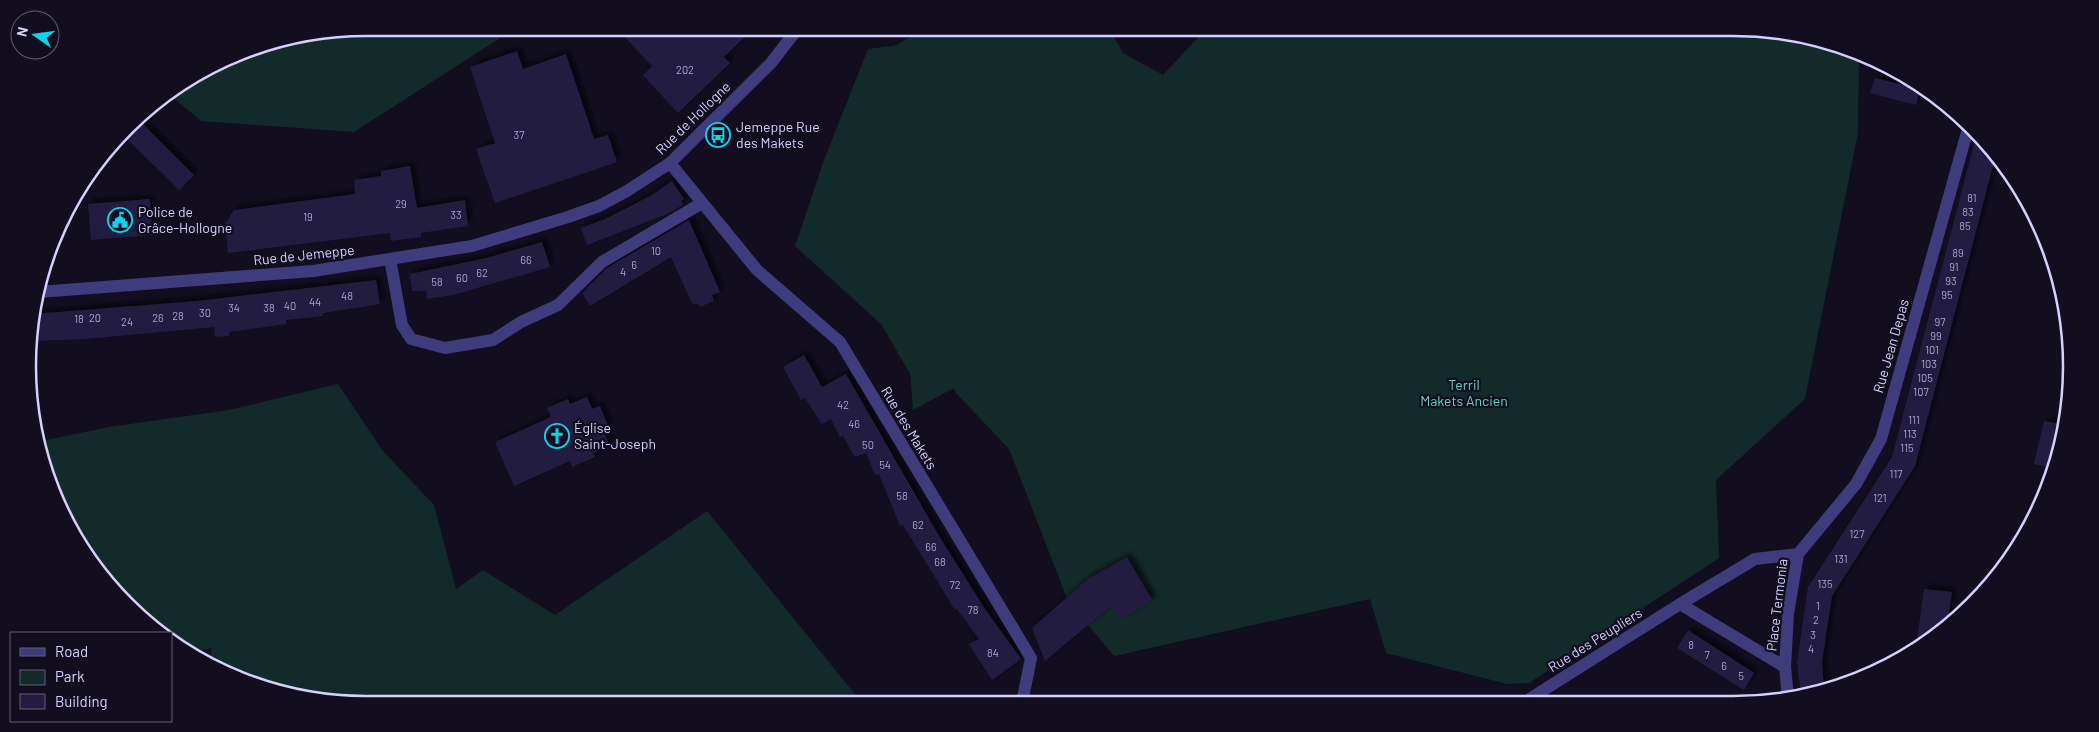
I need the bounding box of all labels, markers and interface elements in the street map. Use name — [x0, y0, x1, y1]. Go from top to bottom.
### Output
north arrow — [10, 10, 60, 60]
text: N — [13, 25, 31, 38]
house number: 202 — [676, 63, 694, 76]
street label: Rue de Hollogne — [652, 78, 734, 158]
place label: Jemeppe Rue des Makets — [736, 118, 820, 151]
bus stop icon: Jemeppe Rue des Makets — [705, 122, 731, 148]
house number: 37 — [514, 128, 524, 141]
house number: 81 — [1967, 191, 1977, 204]
house number: 29 — [395, 197, 407, 210]
place label: Police de Grâce-Hollogne — [138, 203, 232, 236]
house number: 83 — [1962, 205, 1974, 218]
public building icon: Police de Grâce-Hollogne — [107, 207, 133, 233]
house number: 33 — [450, 208, 462, 221]
house number: 19 — [303, 210, 313, 223]
house number: 85 — [1959, 219, 1971, 232]
street label: Rue de Jemeppe — [253, 241, 355, 268]
house number: 10 — [651, 244, 661, 257]
house number: 89 — [1952, 246, 1964, 259]
house number: 66 — [520, 253, 532, 266]
house number: 6 — [631, 258, 637, 271]
house number: 91 — [1949, 260, 1959, 273]
house number: 4 — [620, 265, 626, 278]
house number: 62 — [476, 266, 488, 279]
house number: 60 — [456, 271, 468, 284]
house number: 93 — [1945, 274, 1957, 287]
house number: 58 — [431, 275, 443, 288]
house number: 95 — [1941, 288, 1953, 301]
house number: 48 — [341, 289, 353, 302]
house number: 44 — [309, 295, 321, 308]
street label: Rue Jean Depas — [1869, 297, 1912, 395]
house number: 40 — [284, 299, 296, 312]
house number: 34 — [228, 301, 240, 314]
house number: 38 — [263, 301, 275, 314]
house number: 30 — [199, 306, 211, 319]
house number: 28 — [172, 309, 184, 322]
house number: 20 — [89, 311, 101, 324]
house number: 26 — [152, 311, 164, 324]
house number: 18 — [74, 312, 84, 325]
house number: 24 — [121, 315, 133, 328]
house number: 97 — [1935, 315, 1945, 328]
house number: 99 — [1930, 329, 1942, 342]
house number: 101 — [1925, 343, 1939, 356]
house number: 103 — [1921, 357, 1937, 370]
house number: 105 — [1917, 371, 1933, 384]
park label: Terril Makets Ancien — [1420, 376, 1508, 409]
street label: Rue des Makets — [878, 383, 941, 473]
house number: 107 — [1913, 385, 1929, 398]
house number: 42 — [837, 398, 849, 411]
house number: 111 — [1908, 413, 1920, 426]
house number: 46 — [848, 417, 860, 430]
place label: Église Saint-Joseph — [574, 419, 656, 452]
church icon: Église Saint-Joseph — [544, 423, 570, 449]
house number: 113 — [1903, 427, 1917, 440]
house number: 50 — [862, 438, 874, 451]
house number: 115 — [1900, 441, 1914, 454]
house number: 54 — [879, 458, 891, 471]
house number: 117 — [1890, 467, 1902, 480]
house number: 58 — [896, 489, 908, 502]
house number: 121 — [1873, 491, 1887, 504]
house number: 62 — [912, 518, 924, 531]
house number: 127 — [1850, 527, 1864, 540]
house number: 66 — [925, 540, 937, 553]
house number: 131 — [1834, 552, 1848, 565]
house number: 68 — [934, 555, 946, 568]
street label: Place Termonia — [1762, 558, 1791, 652]
house number: 135 — [1817, 577, 1833, 590]
house number: 72 — [949, 578, 961, 591]
house number: 1 — [1816, 599, 1820, 612]
house number: 78 — [968, 603, 979, 616]
street label: Rue des Peupliers — [1545, 604, 1645, 675]
house number: 2 — [1813, 613, 1819, 626]
house number: 3 — [1810, 628, 1816, 641]
legend — [10, 632, 172, 722]
house number: 8 — [1688, 638, 1694, 651]
text: Road — [55, 642, 88, 660]
house number: 4 — [1808, 642, 1814, 655]
house number: 84 — [987, 646, 999, 659]
house number: 7 — [1704, 648, 1710, 661]
house number: 6 — [1721, 659, 1727, 672]
text: Park — [55, 667, 85, 685]
house number: 5 — [1738, 669, 1744, 682]
text: Building — [55, 692, 108, 710]

